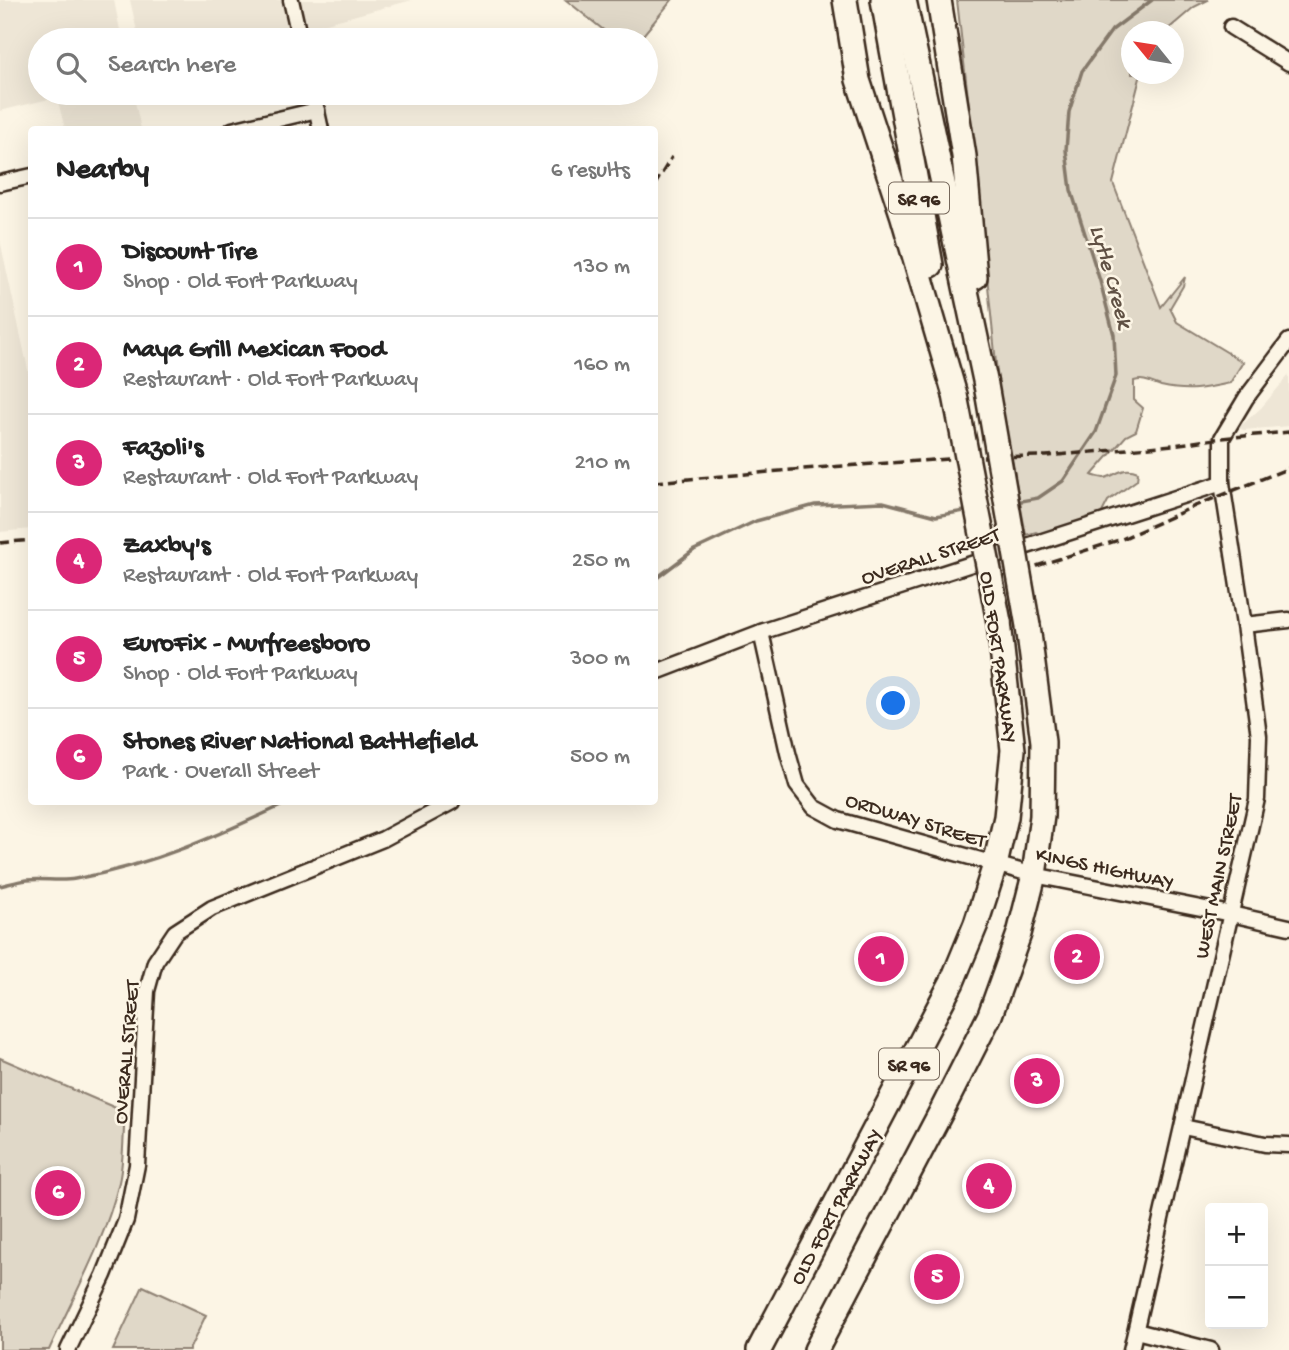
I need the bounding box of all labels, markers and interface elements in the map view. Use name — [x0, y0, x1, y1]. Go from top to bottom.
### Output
north arrow — [1121, 21, 1184, 84]
search box — [28, 28, 658, 105]
icon: search — [52, 48, 90, 86]
text: Search here — [108, 51, 236, 82]
text: Nearby — [56, 154, 149, 189]
text: 6 results — [551, 158, 630, 185]
road number: SR 96 — [889, 182, 949, 214]
water label: Lytle Creek — [1082, 222, 1138, 334]
text: Discount Tire — [123, 238, 257, 269]
text: 1 — [74, 254, 84, 281]
text: 130 m — [574, 254, 630, 281]
text: Shop · Old Fort Parkway — [123, 269, 358, 296]
text: Maya Grill Mexican Food — [123, 336, 386, 367]
text: 2 — [73, 352, 85, 379]
text: 160 m — [574, 352, 630, 379]
text: Restaurant · Old Fort Parkway — [123, 367, 418, 394]
text: Fazoli's — [123, 434, 203, 465]
text: 3 — [73, 450, 85, 477]
text: 210 m — [575, 450, 630, 477]
text: Restaurant · Old Fort Parkway — [123, 465, 418, 492]
street label: OVERALL STREET — [859, 524, 1004, 593]
text: Zaxby's — [123, 532, 211, 563]
text: 4 — [74, 548, 84, 575]
text: 250 m — [572, 548, 630, 575]
text: Restaurant · Old Fort Parkway — [123, 563, 418, 590]
street label: OLD FORT PARKWAY — [972, 570, 1021, 745]
text: EuroFix - Murfreesboro — [123, 630, 370, 661]
text: 5 — [73, 646, 85, 673]
text: 300 m — [570, 646, 630, 673]
text: Shop · Old Fort Parkway — [123, 661, 358, 688]
your location — [876, 686, 910, 720]
text: Stones River National Battlefield — [123, 728, 476, 759]
text: 6 — [73, 744, 85, 771]
text: 500 m — [570, 744, 630, 771]
text: Park · Overall Street — [123, 759, 319, 786]
street label: ORDWAY STREET — [842, 789, 989, 856]
street label: WEST MAIN STREET — [1191, 791, 1250, 961]
street label: KINGS HIGHWAY — [1033, 844, 1176, 897]
pin: 2 — [1054, 931, 1100, 983]
pin: 1 — [858, 933, 904, 985]
street label: OVERALL STREET — [110, 978, 147, 1125]
road number: SR 96 — [879, 1048, 939, 1080]
pin: 3 — [1014, 1055, 1060, 1107]
street label: OLD FORT PARKWAY — [786, 1125, 890, 1290]
pin: 4 — [966, 1160, 1012, 1212]
pin: 6 — [35, 1167, 81, 1219]
map controls — [1205, 1203, 1268, 1329]
button: + — [1205, 1203, 1268, 1266]
pin: 5 — [914, 1251, 960, 1303]
button: − — [1205, 1266, 1268, 1329]

